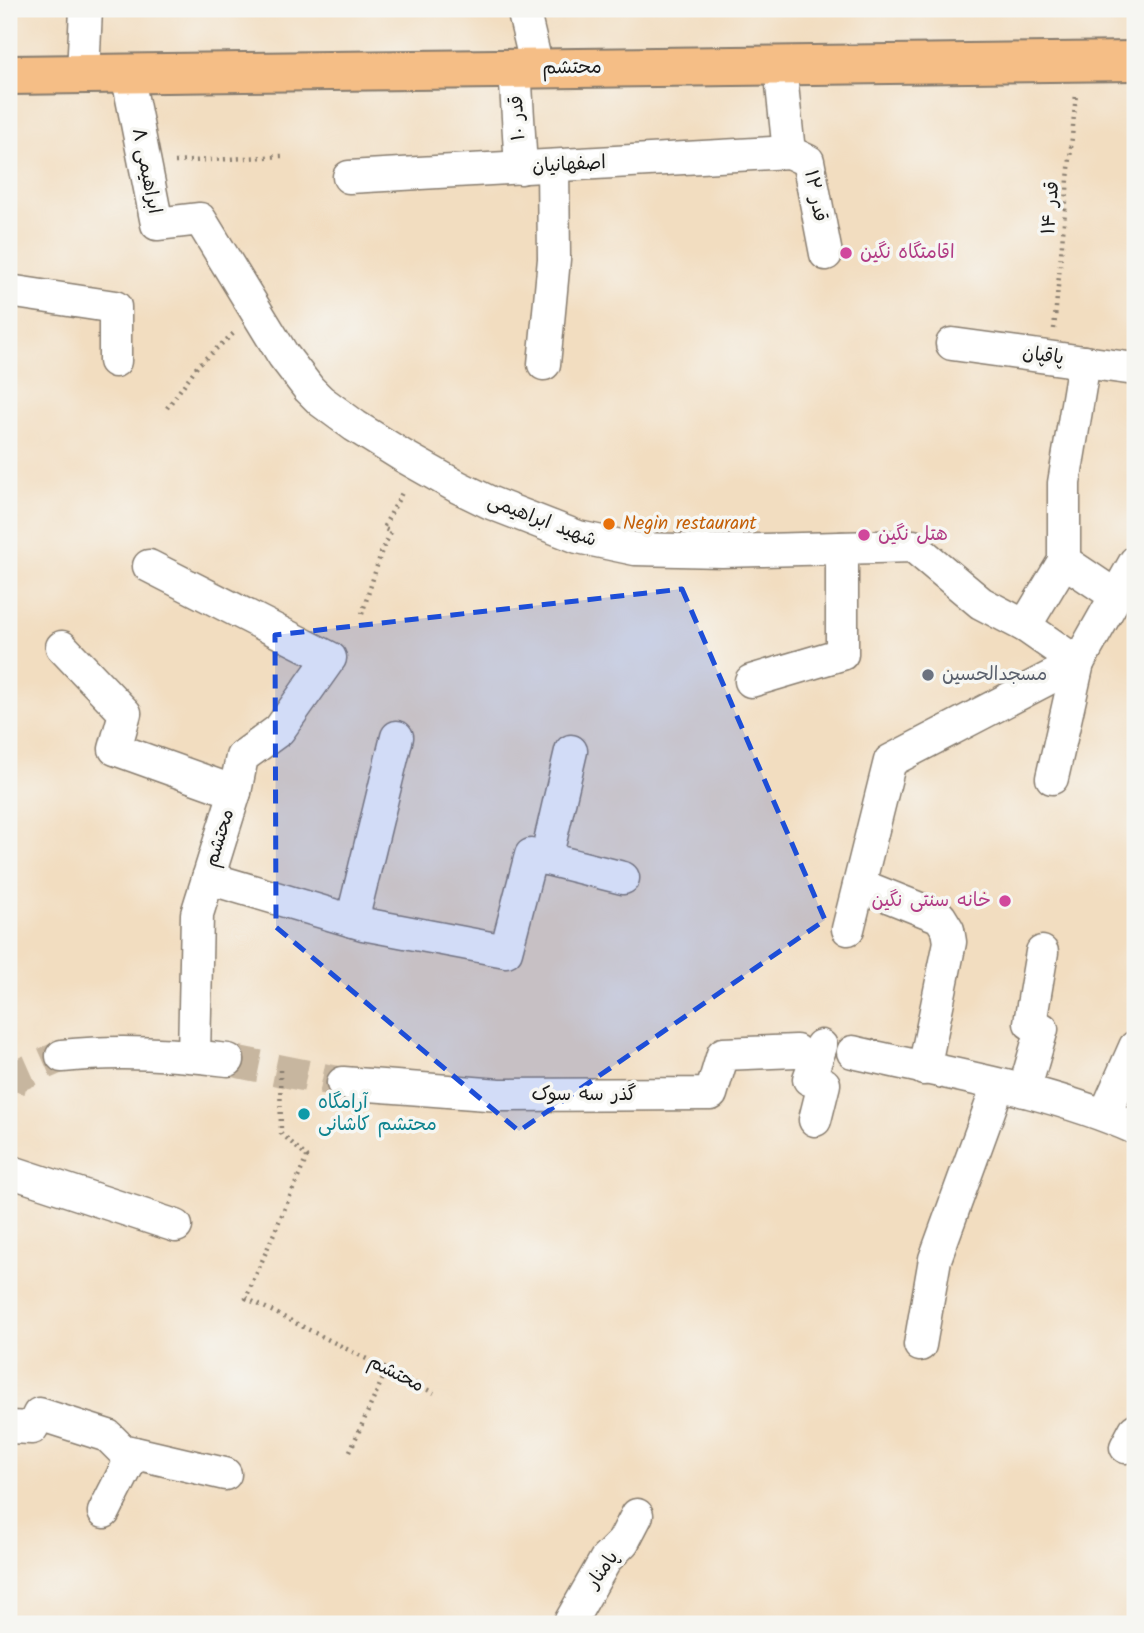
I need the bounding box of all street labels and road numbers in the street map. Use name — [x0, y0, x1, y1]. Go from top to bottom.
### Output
street label: محتشم — [542, 52, 602, 84]
street label: قدر ۱۰ — [502, 94, 534, 142]
street label: ابراهیمی ۸ — [123, 126, 169, 216]
street label: اصفهانیان — [531, 148, 607, 182]
street label: قدر ۱۲ — [795, 168, 835, 224]
street label: قدر ۱۴ — [1034, 180, 1068, 236]
street label: پاقپان — [1020, 338, 1066, 374]
street label: شهید ابراهیمی — [483, 486, 601, 556]
street label: محتشم — [197, 805, 243, 871]
street label: گذر سه سوک — [532, 1080, 636, 1110]
street label: محتشم — [363, 1347, 429, 1401]
street label: پامنار — [578, 1545, 627, 1597]

